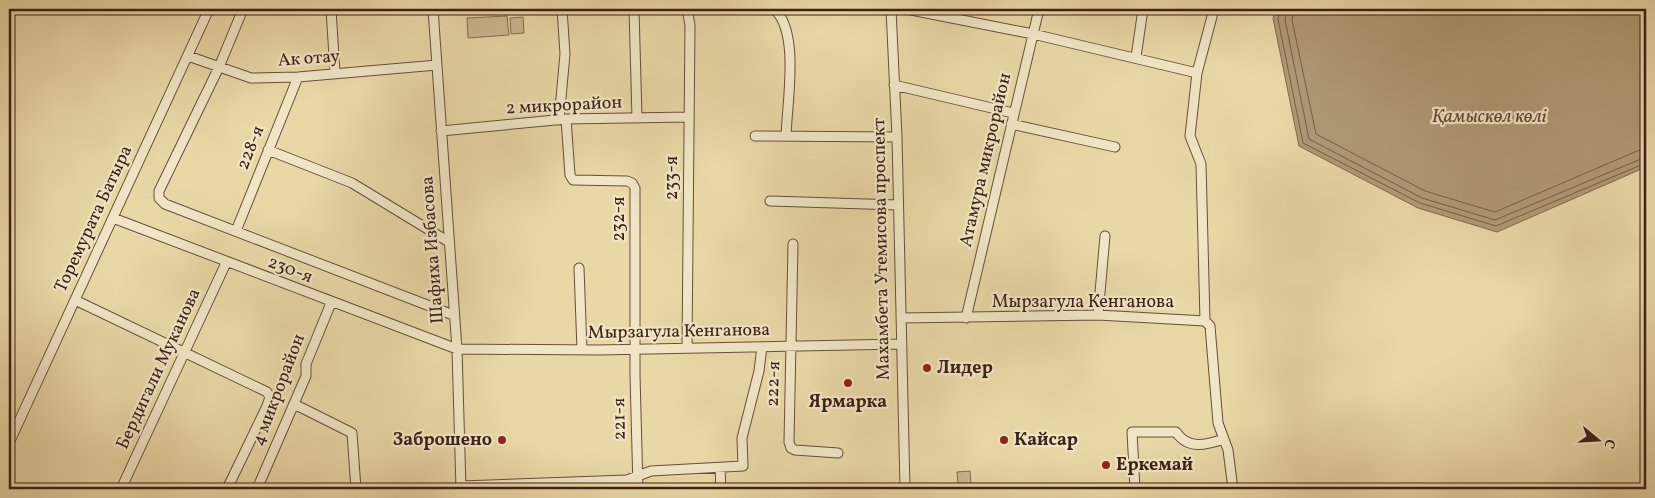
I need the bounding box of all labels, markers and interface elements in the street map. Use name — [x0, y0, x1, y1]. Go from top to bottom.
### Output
street label: Ак отау — [277, 44, 341, 74]
street label: Атамура микрорайон — [954, 71, 1018, 249]
street label: 2 микрорайон — [505, 90, 623, 122]
water label: Қамыскөл көлі — [1432, 104, 1547, 130]
street label: Махамбета Утемисова проспект — [867, 118, 897, 380]
street label: 228-я — [231, 122, 271, 174]
street label: Торемурата Батыра — [49, 141, 139, 297]
street label: 233-я — [660, 156, 685, 200]
street label: Шафиха Избасова — [415, 175, 451, 325]
street label: 232-я — [607, 197, 632, 241]
street label: 230-я — [264, 250, 316, 290]
street label: Бердигали Муканова — [111, 284, 207, 454]
street label: Мырзагула Кенганова — [992, 290, 1174, 315]
street label: Мырзагула Кенганова — [588, 318, 770, 346]
street label: 4 микрорайон — [246, 330, 312, 450]
place label: Лидер — [937, 356, 993, 381]
street label: 222-я — [761, 361, 787, 407]
marker: Лидер — [921, 362, 933, 374]
marker: Ярмарка — [842, 377, 854, 389]
place label: Ярмарка — [809, 390, 887, 415]
street label: 221-я — [607, 397, 633, 441]
north arrow — [1572, 416, 1622, 466]
place label: Заброшено — [393, 428, 492, 453]
place label: Кайсар — [1014, 428, 1078, 453]
marker: Заброшено — [496, 434, 508, 446]
marker: Кайсар — [998, 434, 1010, 446]
text: С — [1599, 436, 1619, 451]
place label: Еркемай — [1116, 453, 1193, 478]
marker: Еркемай — [1100, 459, 1112, 471]

